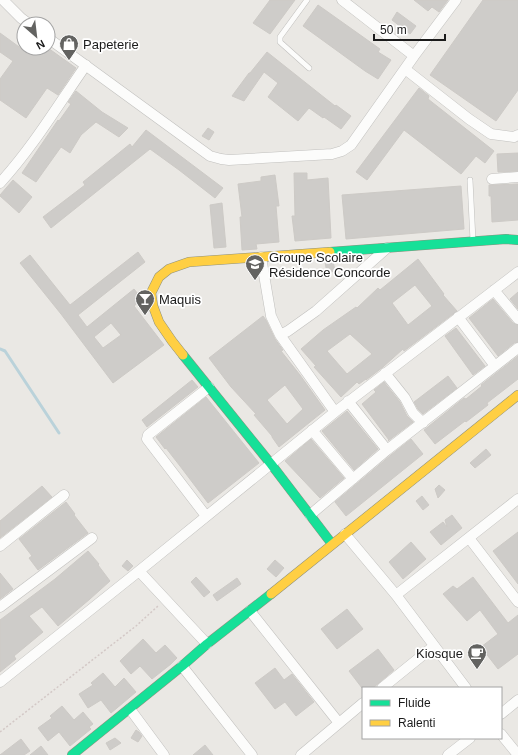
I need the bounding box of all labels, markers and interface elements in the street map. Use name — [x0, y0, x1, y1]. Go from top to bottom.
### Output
north arrow — [16, 16, 56, 56]
scale bar — [374, 16, 445, 42]
text: 50 m — [380, 23, 407, 37]
shop icon: Papeterie — [58, 33, 80, 61]
place label: Papeterie — [83, 37, 139, 52]
text: N — [34, 38, 47, 52]
place label: Groupe Scolaire Résidence Concorde — [269, 250, 390, 280]
school or university icon: Groupe Scolaire Résidence Concorde — [244, 253, 266, 281]
bar icon: Maquis — [134, 288, 156, 316]
place label: Maquis — [159, 292, 201, 307]
cafe icon: Kiosque — [466, 642, 488, 670]
place label: Kiosque — [416, 646, 463, 661]
legend — [362, 687, 502, 739]
text: Fluide — [398, 696, 431, 710]
text: Ralenti — [398, 716, 435, 730]

